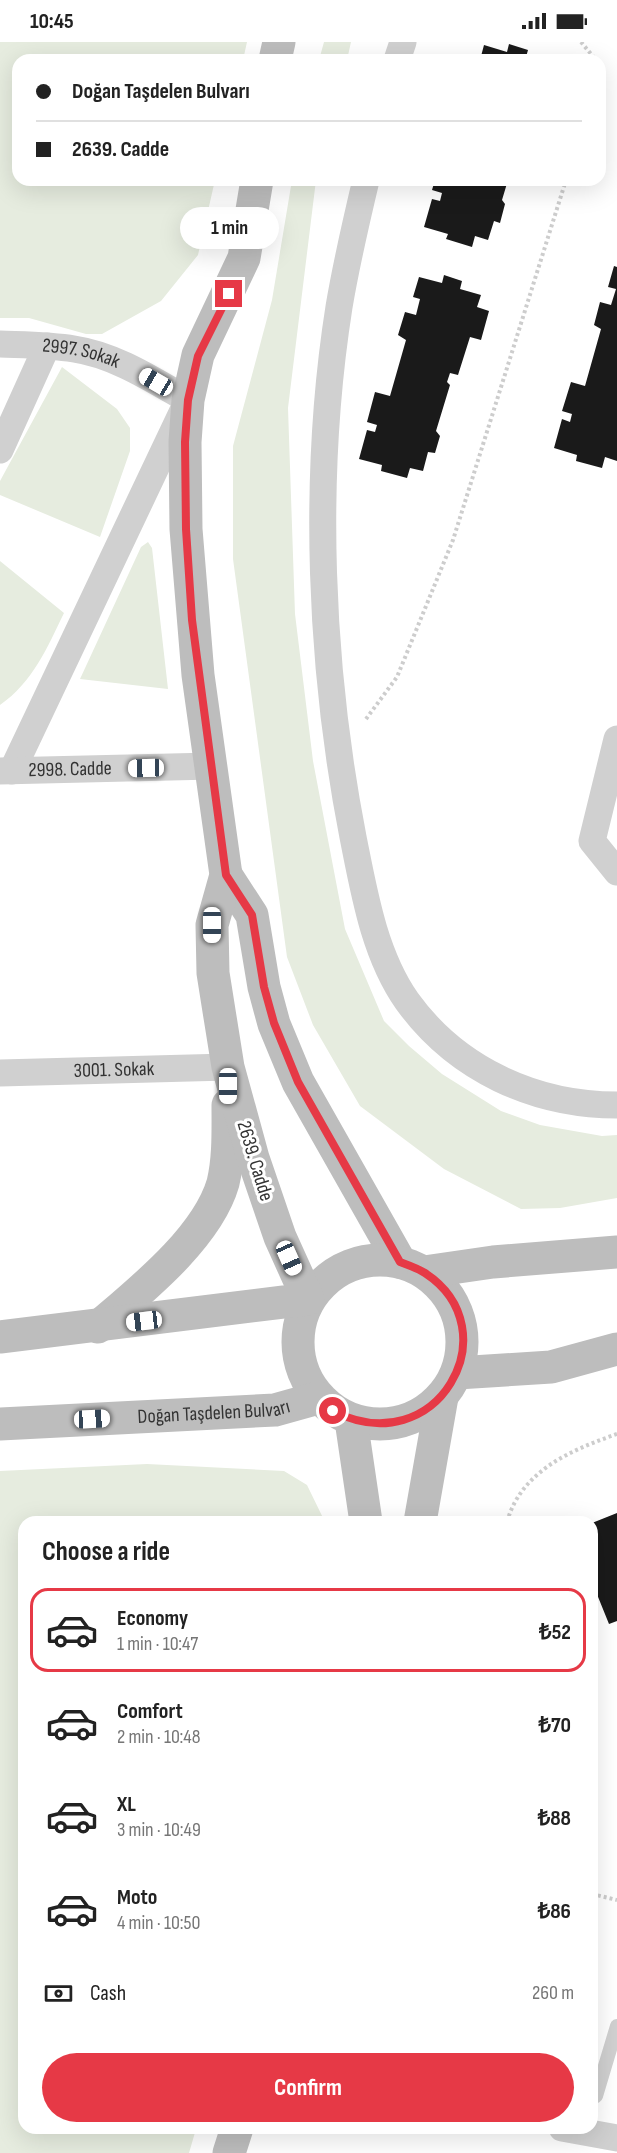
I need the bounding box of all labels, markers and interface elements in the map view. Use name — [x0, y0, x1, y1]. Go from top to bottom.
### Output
text: 10:45 — [30, 8, 74, 35]
text: Doğan Taşdelen Bulvarı — [72, 78, 250, 105]
text: 2639. Cadde — [72, 136, 169, 163]
callout: 1 min — [180, 207, 278, 249]
text: 1 min — [211, 216, 248, 240]
route end — [215, 280, 242, 307]
street label: 2997. Sokak — [42, 334, 124, 374]
car — [136, 365, 176, 399]
street label: 2998. Cadde — [28, 756, 112, 782]
car — [128, 759, 164, 777]
car — [203, 907, 221, 943]
street label: 3001. Sokak — [73, 1057, 155, 1083]
car — [219, 1068, 237, 1104]
street label: 2639. Cadde — [231, 1118, 279, 1204]
car — [273, 1238, 305, 1278]
car — [125, 1310, 163, 1332]
street label: Doğan Taşdelen Bulvarı — [137, 1394, 293, 1429]
route start — [319, 1397, 346, 1424]
car — [74, 1409, 110, 1429]
text: Choose a ride — [42, 1536, 170, 1568]
icon: car — [45, 1603, 99, 1657]
text: Economy — [117, 1605, 188, 1632]
text: ₺52 — [539, 1619, 571, 1646]
text: 1 min · 10:47 — [117, 1632, 198, 1656]
icon: car — [45, 1696, 99, 1750]
text: Comfort — [117, 1698, 183, 1725]
text: ₺70 — [538, 1712, 571, 1739]
text: 2 min · 10:48 — [117, 1725, 201, 1749]
icon: car — [45, 1789, 99, 1843]
text: XL — [117, 1791, 136, 1818]
text: ₺88 — [538, 1805, 571, 1832]
text: 3 min · 10:49 — [117, 1818, 201, 1842]
icon: car — [45, 1882, 99, 1936]
text: Moto — [117, 1884, 157, 1911]
text: ₺86 — [538, 1898, 571, 1925]
text: 4 min · 10:50 — [117, 1911, 200, 1935]
icon: cash — [42, 1977, 75, 2010]
text: Cash — [90, 1980, 126, 2007]
text: 260 m — [532, 1981, 574, 2005]
button: Confirm — [42, 2053, 574, 2122]

